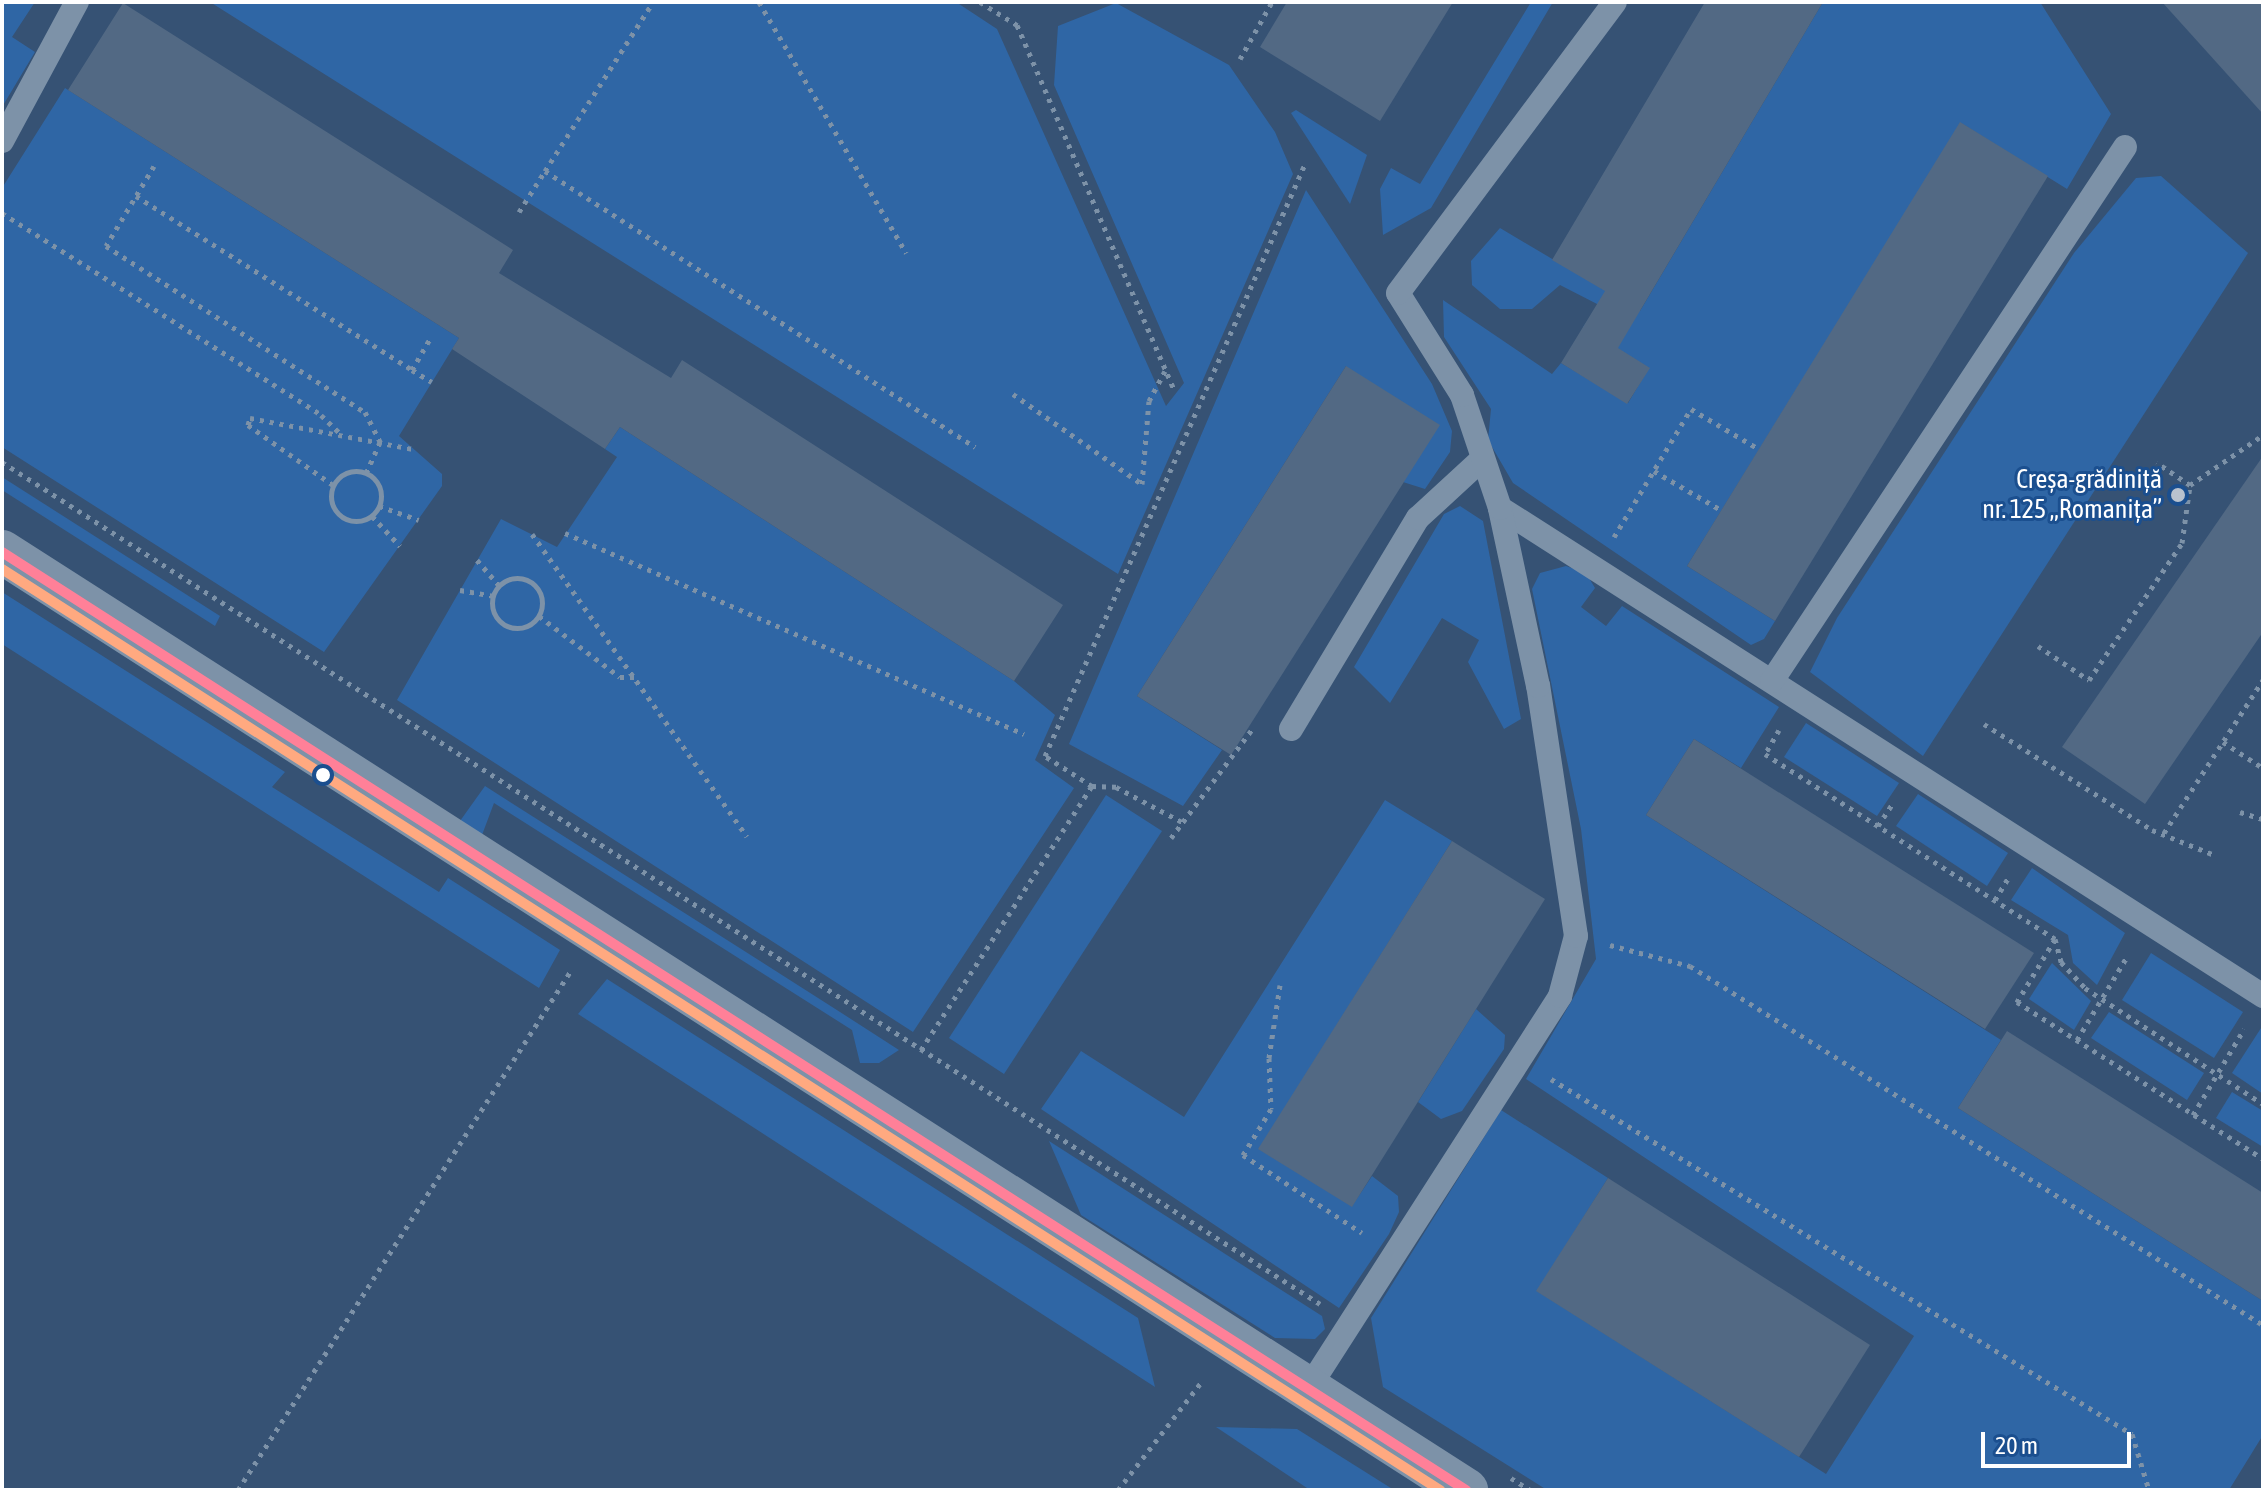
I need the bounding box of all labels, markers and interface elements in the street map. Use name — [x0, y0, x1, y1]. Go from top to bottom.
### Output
place label: Creșa-grădiniță nr. 125 „Romanița” — [1982, 464, 2162, 526]
marker: Creșa-grădiniță nr. 125 „Romanița” — [2169, 486, 2187, 504]
unlabelled marker — [315, 767, 331, 783]
scale bar — [1985, 1416, 2135, 1466]
text: 20 m — [1995, 1432, 2038, 1459]

